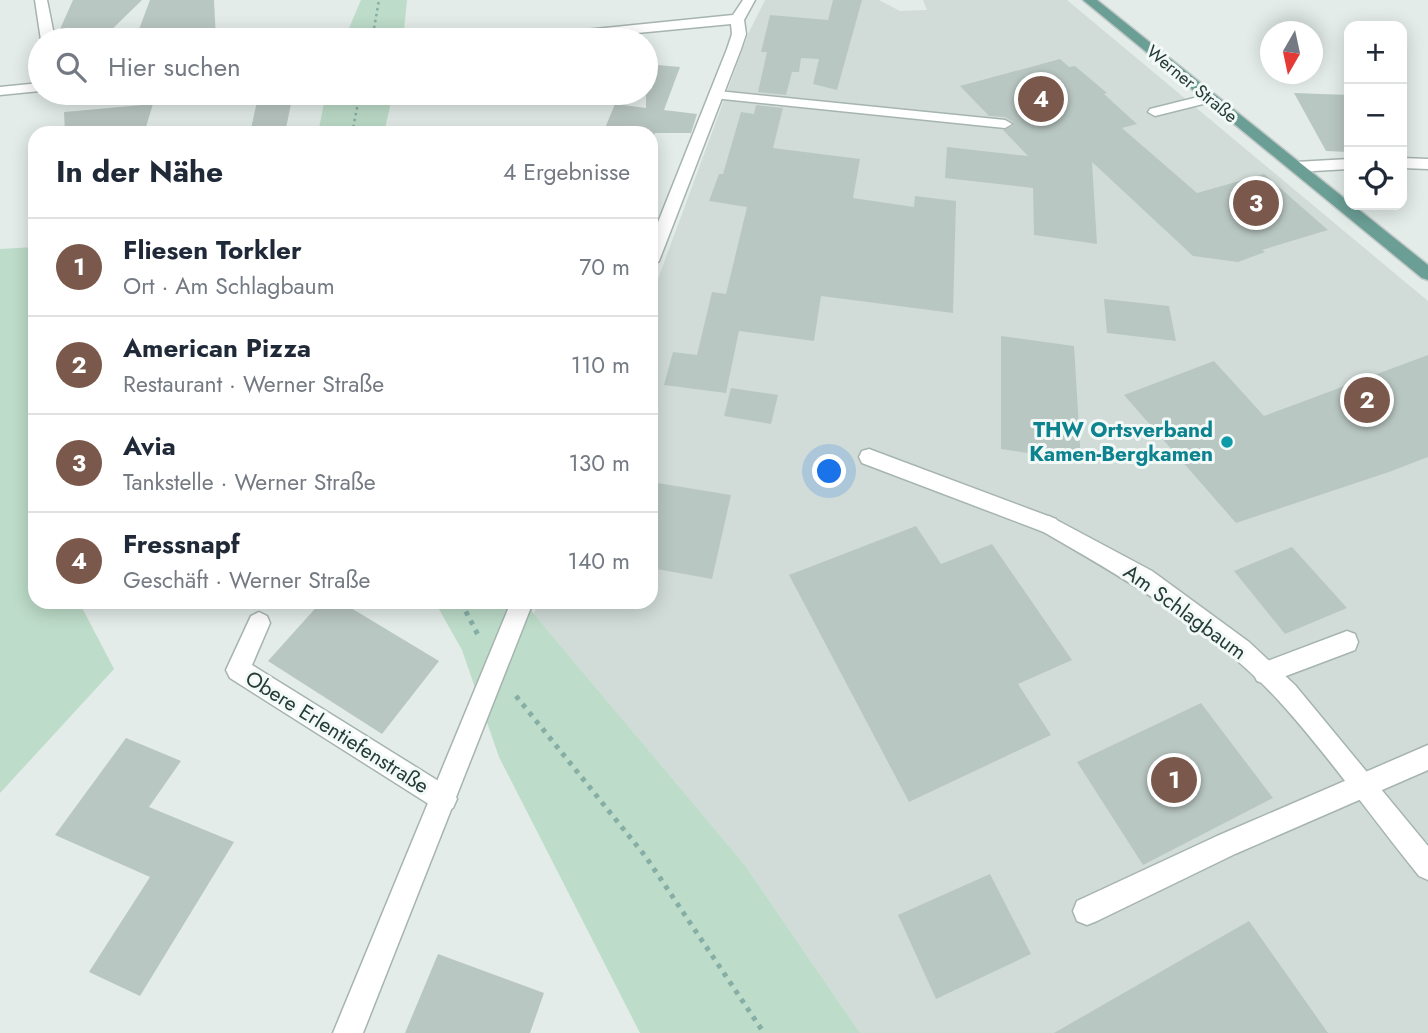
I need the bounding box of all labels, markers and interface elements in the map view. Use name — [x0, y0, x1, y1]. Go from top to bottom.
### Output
north arrow — [1260, 21, 1323, 84]
map controls — [1344, 21, 1407, 210]
button: + — [1344, 21, 1407, 84]
search box — [28, 28, 658, 105]
street label: Werner Straße — [1141, 39, 1243, 129]
icon: search — [52, 48, 90, 86]
text: Hier suchen — [108, 48, 241, 86]
pin: 4 — [1018, 73, 1064, 125]
button: − — [1344, 84, 1407, 147]
button: locate — [1344, 147, 1407, 210]
text: In der Nähe — [56, 150, 223, 193]
text: 4 Ergebnisse — [503, 155, 630, 189]
pin: 3 — [1233, 177, 1279, 229]
text: Fliesen Torkler — [123, 231, 302, 269]
text: 1 — [73, 250, 85, 284]
text: 70 m — [579, 250, 630, 284]
text: Ort · Am Schlagbaum — [123, 269, 335, 303]
text: American Pizza — [123, 329, 311, 367]
text: 2 — [71, 348, 87, 382]
text: 110 m — [571, 348, 630, 382]
text: Restaurant · Werner Straße — [123, 367, 384, 401]
pin: 2 — [1344, 374, 1390, 426]
place label: THW Ortsverband Kamen-Bergkamen — [1029, 415, 1213, 469]
text: Avia — [123, 427, 176, 465]
marker: THW Ortsverband Kamen-Bergkamen — [1219, 434, 1235, 450]
text: 3 — [72, 446, 86, 480]
text: 130 m — [568, 446, 630, 480]
your location — [812, 454, 846, 488]
text: Tankstelle · Werner Straße — [123, 465, 376, 499]
text: Fressnapf — [123, 525, 240, 563]
text: 4 — [71, 544, 87, 578]
text: 140 m — [568, 544, 630, 578]
street label: Am Schlagbaum — [1117, 557, 1253, 667]
text: Geschäft · Werner Straße — [123, 563, 370, 597]
street label: Obere Erlentiefenstraße — [239, 663, 435, 801]
pin: 1 — [1151, 754, 1197, 806]

